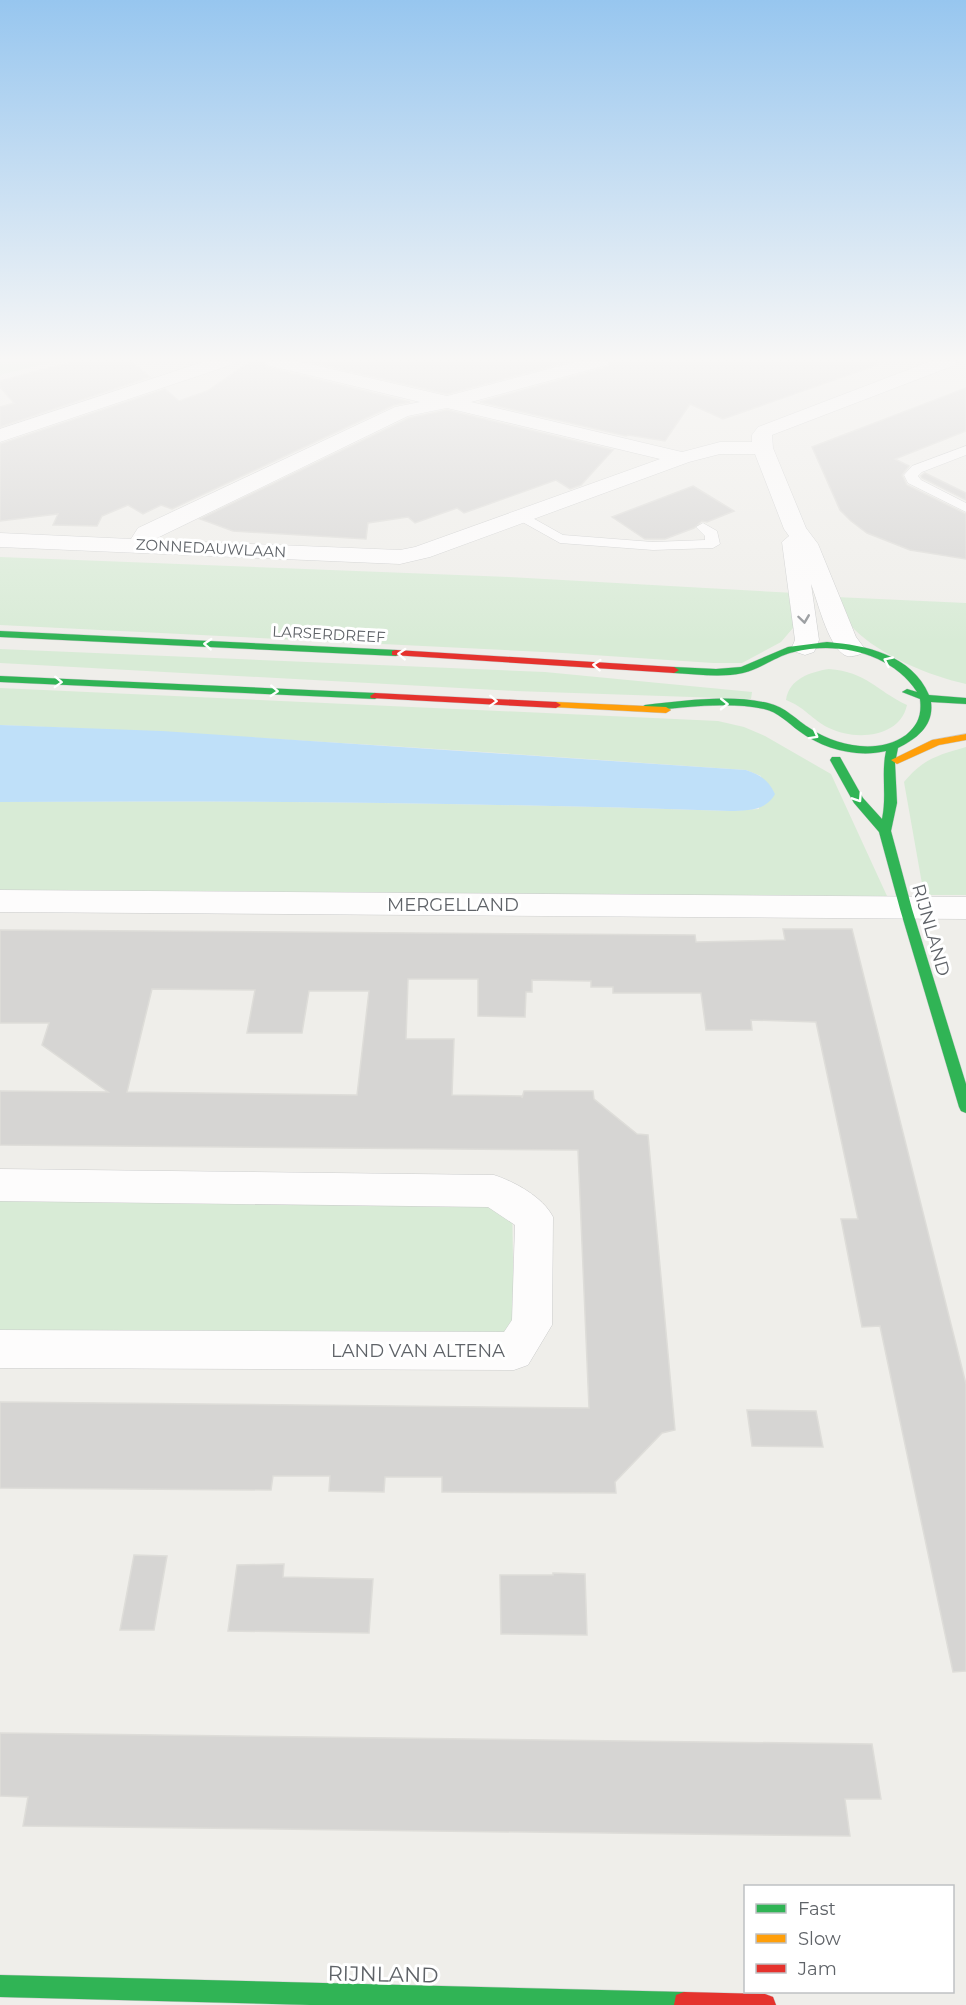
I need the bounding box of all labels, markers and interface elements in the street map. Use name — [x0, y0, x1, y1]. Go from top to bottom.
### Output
street label: ZONNEDAUWLAAN — [135, 535, 287, 561]
one-way arrow — [798, 614, 810, 623]
street label: LARSERDREEF — [272, 622, 386, 646]
one-way arrow — [203, 638, 212, 651]
one-way arrow — [398, 647, 407, 660]
one-way arrow — [884, 656, 895, 668]
one-way arrow — [592, 659, 601, 672]
one-way arrow — [54, 675, 63, 688]
one-way arrow — [270, 685, 279, 698]
one-way arrow — [488, 695, 497, 708]
one-way arrow — [720, 698, 729, 711]
one-way arrow — [807, 728, 818, 739]
one-way arrow — [851, 791, 862, 802]
street label: RIJNLAND — [907, 881, 955, 979]
street label: MERGELLAND — [387, 894, 519, 916]
street label: LAND VAN ALTENA — [331, 1340, 505, 1362]
legend — [744, 1885, 954, 1993]
text: Fast — [798, 1898, 836, 1920]
text: Slow — [798, 1928, 841, 1950]
text: Jam — [797, 1958, 837, 1980]
street label: RIJNLAND — [327, 1961, 439, 1987]

